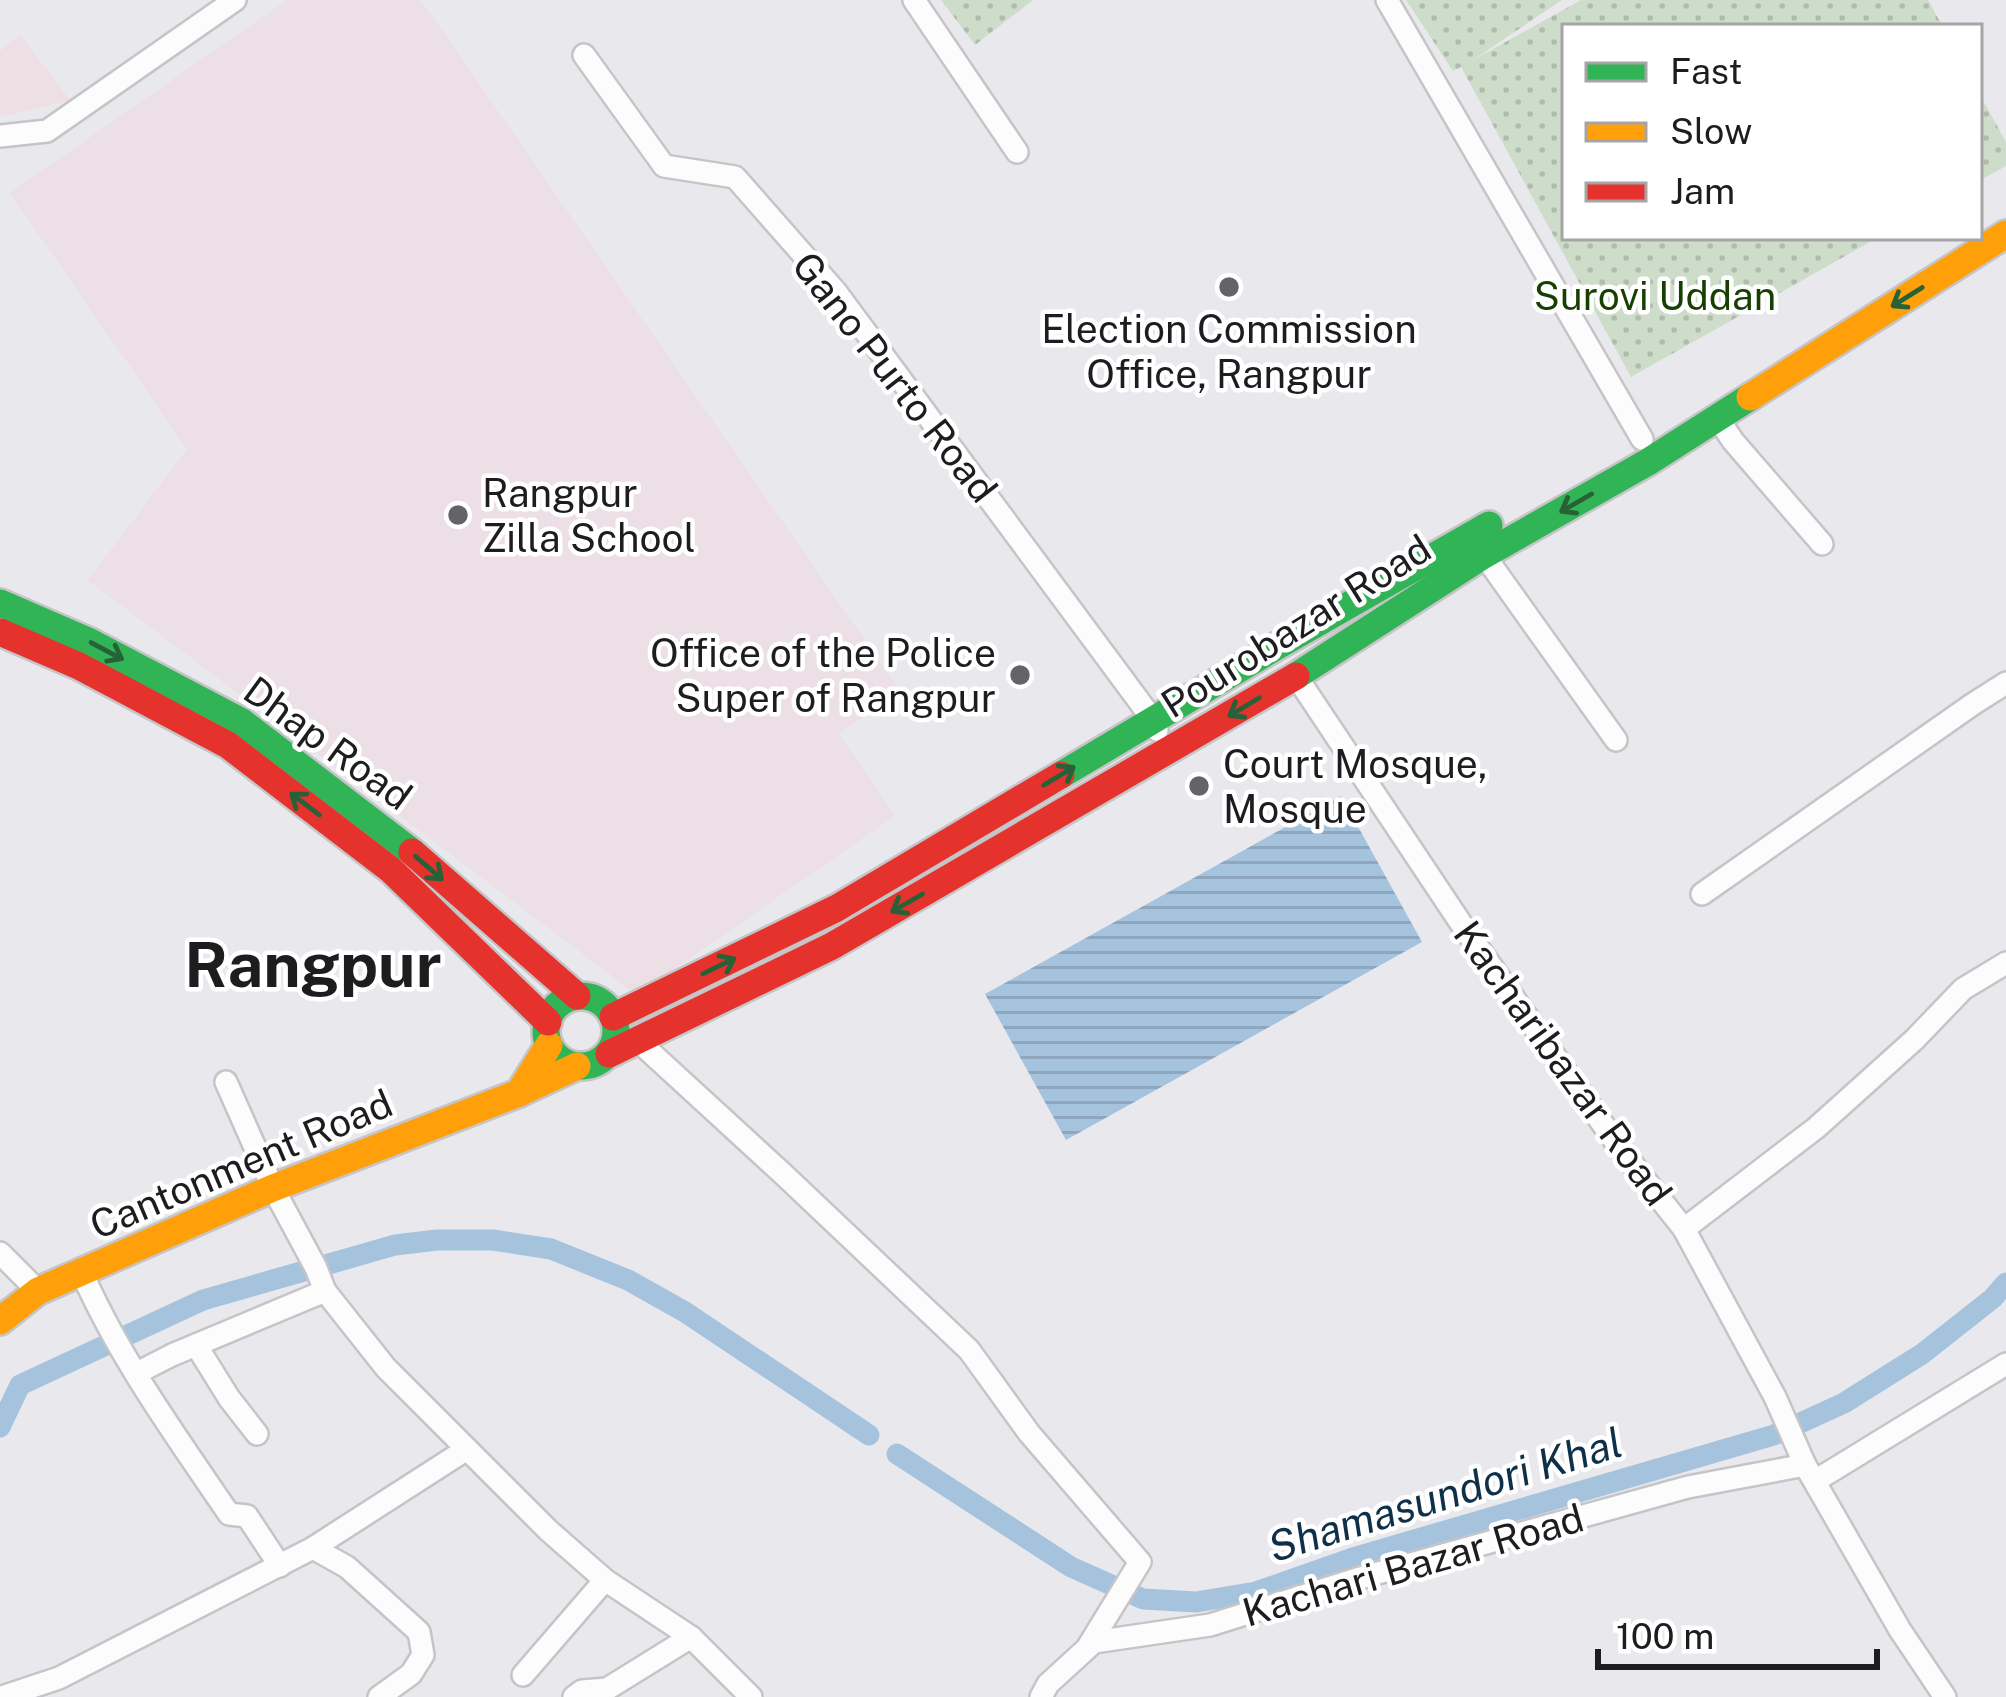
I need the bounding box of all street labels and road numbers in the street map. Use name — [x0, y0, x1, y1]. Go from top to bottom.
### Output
street label: Gano Purto Road — [783, 243, 1007, 511]
street label: Pourobazar Road — [1153, 525, 1439, 727]
street label: Dhap Road — [235, 667, 421, 819]
street label: Kacharibazar Road — [1444, 912, 1682, 1214]
street label: Cantonment Road — [83, 1080, 399, 1248]
street label: Kachari Bazar Road — [1237, 1494, 1589, 1636]

